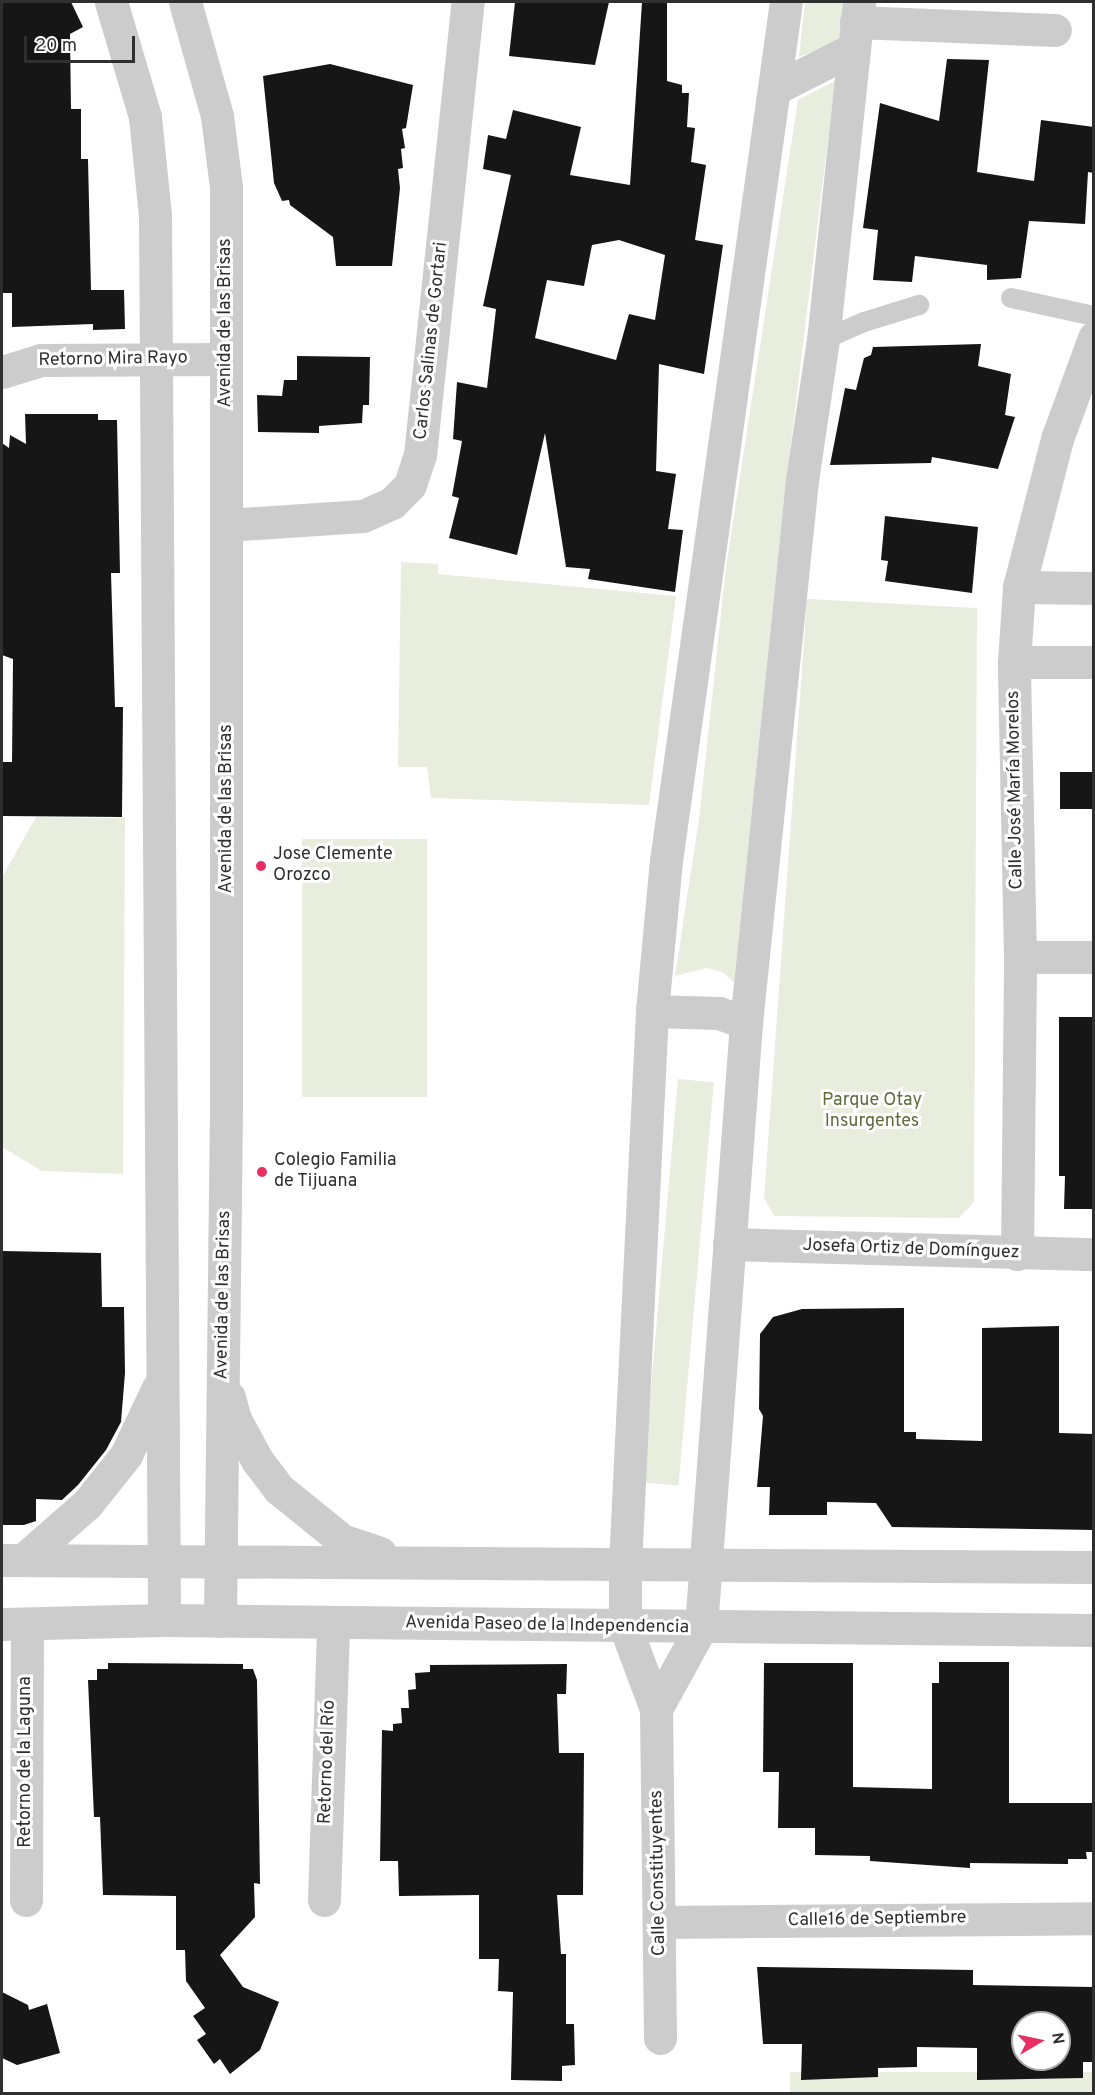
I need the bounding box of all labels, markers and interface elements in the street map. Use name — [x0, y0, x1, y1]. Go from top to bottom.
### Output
scale bar — [27, 24, 138, 62]
text: 20 m — [35, 35, 77, 58]
street label: Avenida de las Brisas — [215, 238, 237, 408]
street label: Carlos Salinas de Gortari — [411, 241, 453, 441]
street label: Retorno Mira Rayo — [38, 348, 188, 372]
street label: Calle José María Morelos — [1003, 690, 1029, 890]
street label: Avenida de las Brisas — [216, 724, 238, 894]
place label: Jose Clemente Orozco — [273, 845, 393, 888]
marker: Jose Clemente Orozco — [254, 859, 268, 873]
park label: Parque Otay Insurgentes — [822, 1091, 922, 1134]
place label: Colegio Familia de Tijuana — [274, 1151, 396, 1194]
marker: Colegio Familia de Tijuana — [255, 1165, 269, 1179]
street label: Avenida de las Brisas — [212, 1210, 236, 1380]
street label: Josefa Ortiz de Domínguez — [802, 1235, 1020, 1265]
street label: Avenida Paseo de la Independencia — [405, 1613, 689, 1639]
street label: Retorno de la Laguna — [15, 1676, 37, 1848]
street label: Retorno del Río — [315, 1699, 341, 1825]
street label: Calle Constituyentes — [647, 1790, 671, 1956]
street label: Calle16 de Septiembre — [788, 1908, 966, 1932]
north arrow — [1011, 2011, 1071, 2071]
text: N — [1046, 2031, 1068, 2046]

